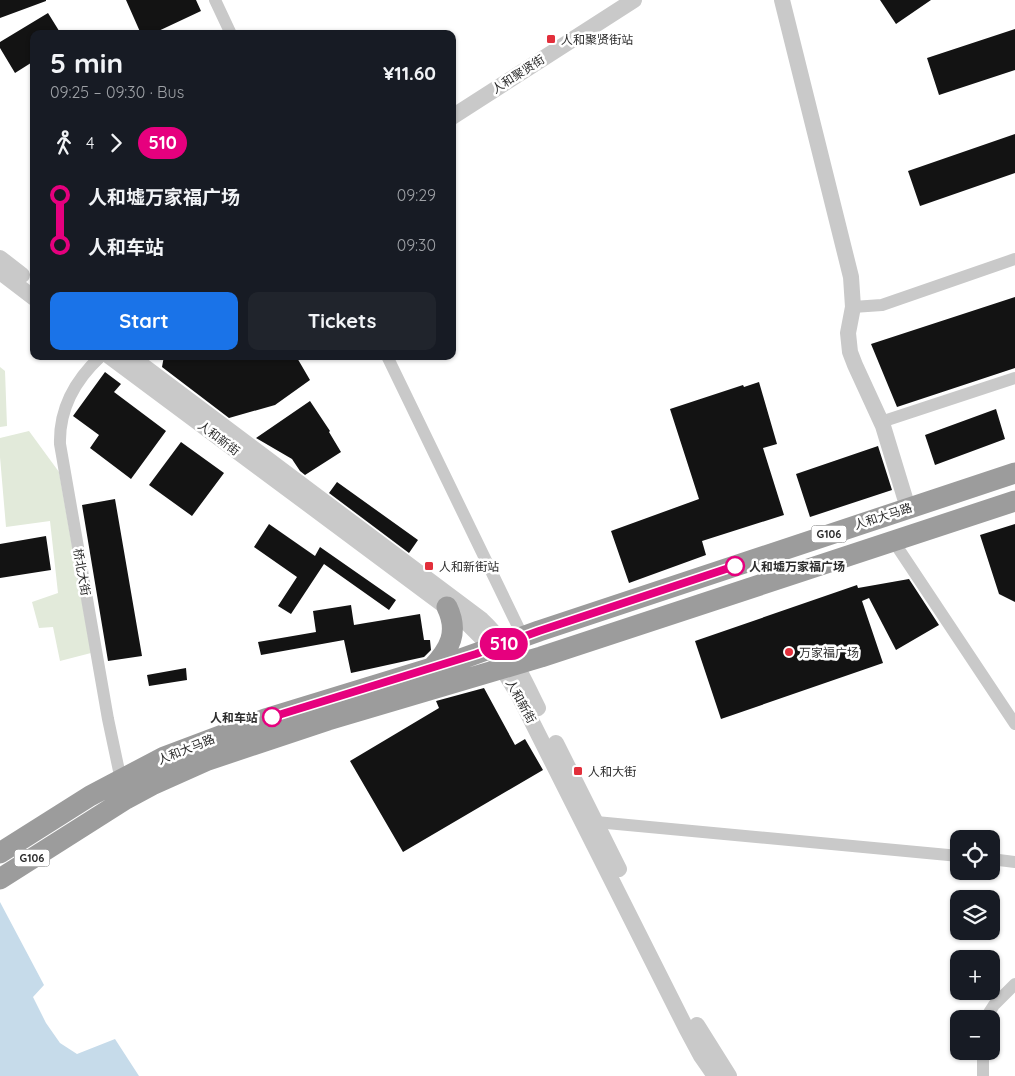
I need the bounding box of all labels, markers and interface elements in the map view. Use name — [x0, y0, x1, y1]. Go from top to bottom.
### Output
place label: 人和聚贤街站 — [561, 32, 633, 47]
marker: 人和聚贤街站 — [545, 33, 557, 45]
text: 5 min — [50, 45, 123, 80]
street label: 人和聚贤街 — [489, 51, 547, 97]
text: ¥11.60 — [383, 61, 436, 85]
text: 09:25 – 09:30 · Bus — [50, 82, 184, 102]
icon: walk — [50, 129, 78, 157]
icon: forward — [102, 129, 130, 157]
text: 510 — [148, 131, 177, 154]
text: 4 — [86, 133, 94, 153]
text: 人和墟万家福广场 — [88, 185, 240, 209]
text: 09:29 — [397, 185, 436, 205]
text: 人和车站 — [88, 235, 164, 259]
text: 09:30 — [397, 235, 436, 255]
button: Start — [50, 292, 238, 350]
button: Tickets — [248, 292, 436, 350]
street label: 人和新街 — [195, 418, 243, 458]
street label: 人和大马路 — [852, 500, 914, 532]
road number: G106 — [812, 526, 846, 542]
street label: 桥北大街 — [70, 547, 94, 597]
marker: 人和墟万家福广场 — [725, 556, 745, 576]
place label: 人和新街站 — [439, 559, 499, 574]
place label: 人和墟万家福广场 — [749, 559, 845, 574]
marker: 人和新街站 — [423, 560, 435, 572]
line badge: 510 — [475, 628, 533, 660]
text: 510 — [490, 632, 518, 655]
place label: 万家福广场 — [799, 645, 859, 660]
marker: 万家福广场 — [783, 646, 795, 658]
street label: 人和新街 — [503, 676, 539, 726]
marker: 人和车站 — [262, 707, 282, 727]
place label: 人和车站 — [210, 710, 258, 725]
street label: 人和大马路 — [155, 731, 217, 767]
place label: 人和大街 — [588, 764, 636, 779]
marker: 人和大街 — [572, 765, 584, 777]
map controls — [950, 830, 1000, 1060]
button: locate — [950, 830, 1000, 880]
road number: G106 — [15, 850, 50, 866]
button: layers — [950, 890, 1000, 940]
button: + — [950, 950, 1000, 1000]
button: − — [950, 1010, 1000, 1060]

